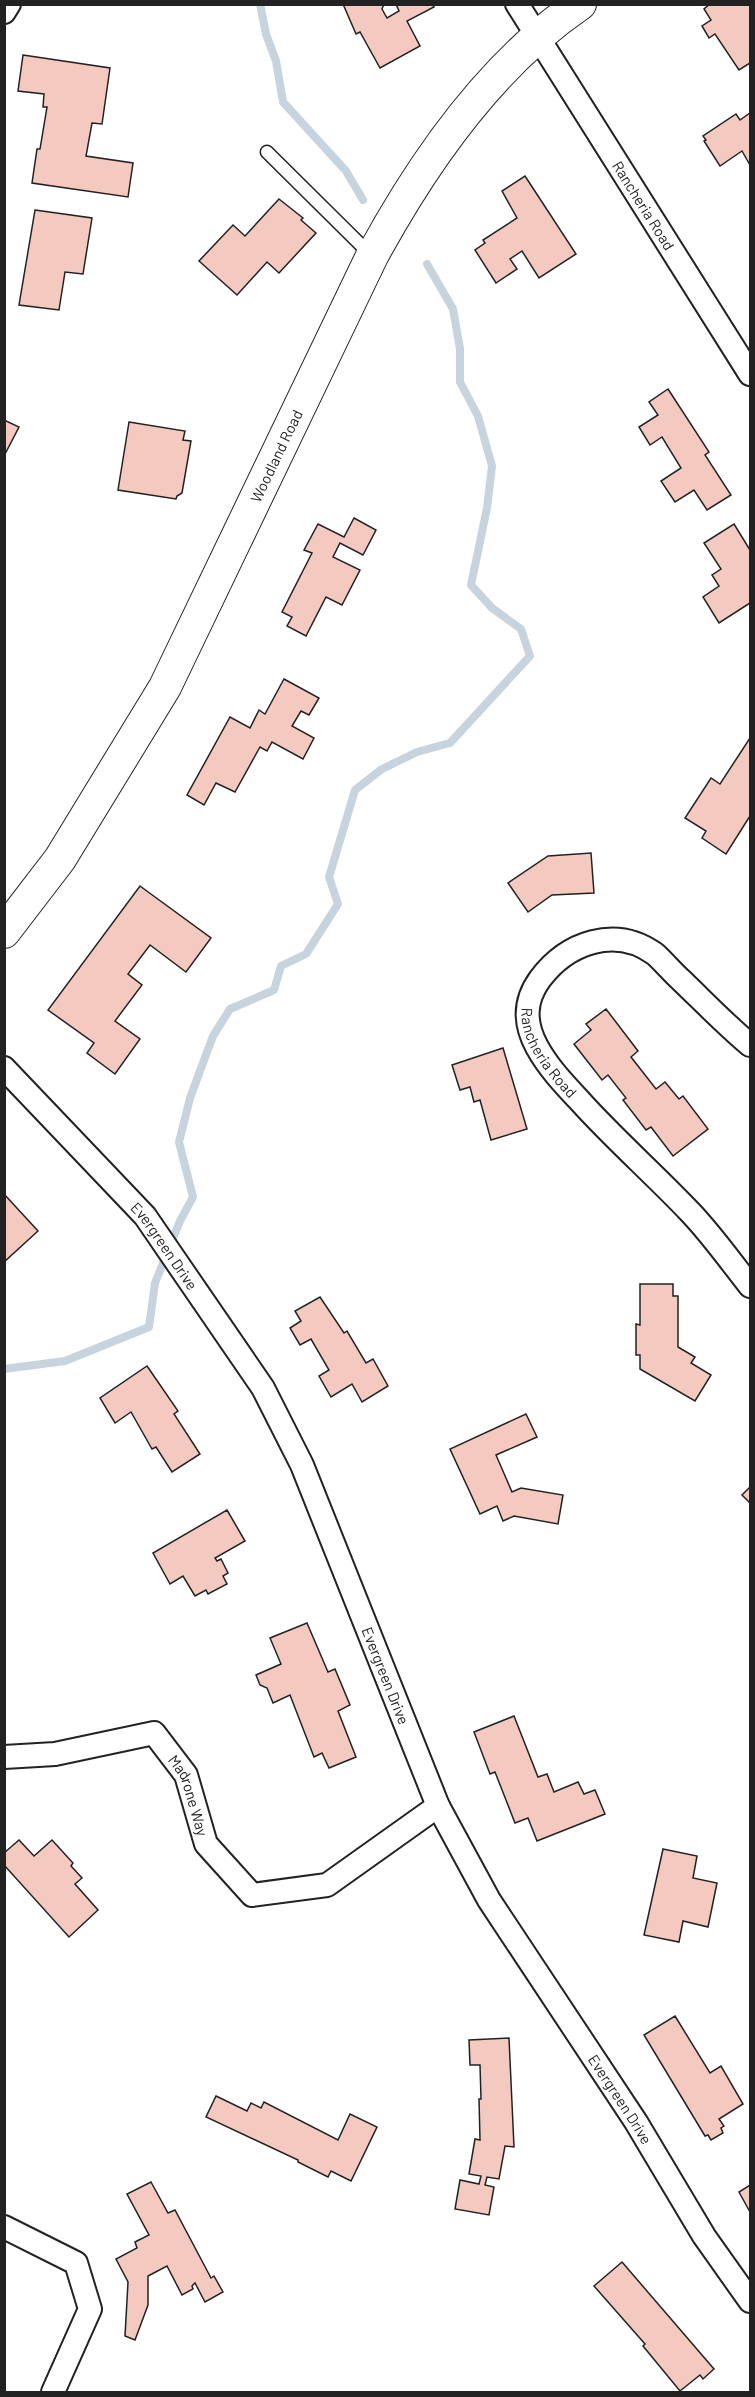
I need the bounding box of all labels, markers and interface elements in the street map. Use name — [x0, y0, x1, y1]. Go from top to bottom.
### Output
street label: Rancheria Road — [609, 158, 679, 253]
street label: Woodland Road — [246, 407, 306, 505]
street label: Rancheria Road — [518, 1007, 581, 1101]
street label: Evergreen Drive — [127, 1198, 202, 1293]
street label: Evergreen Drive — [358, 1624, 413, 1727]
street label: Madrone Way — [165, 1751, 212, 1838]
street label: Evergreen Drive — [585, 2051, 656, 2147]

